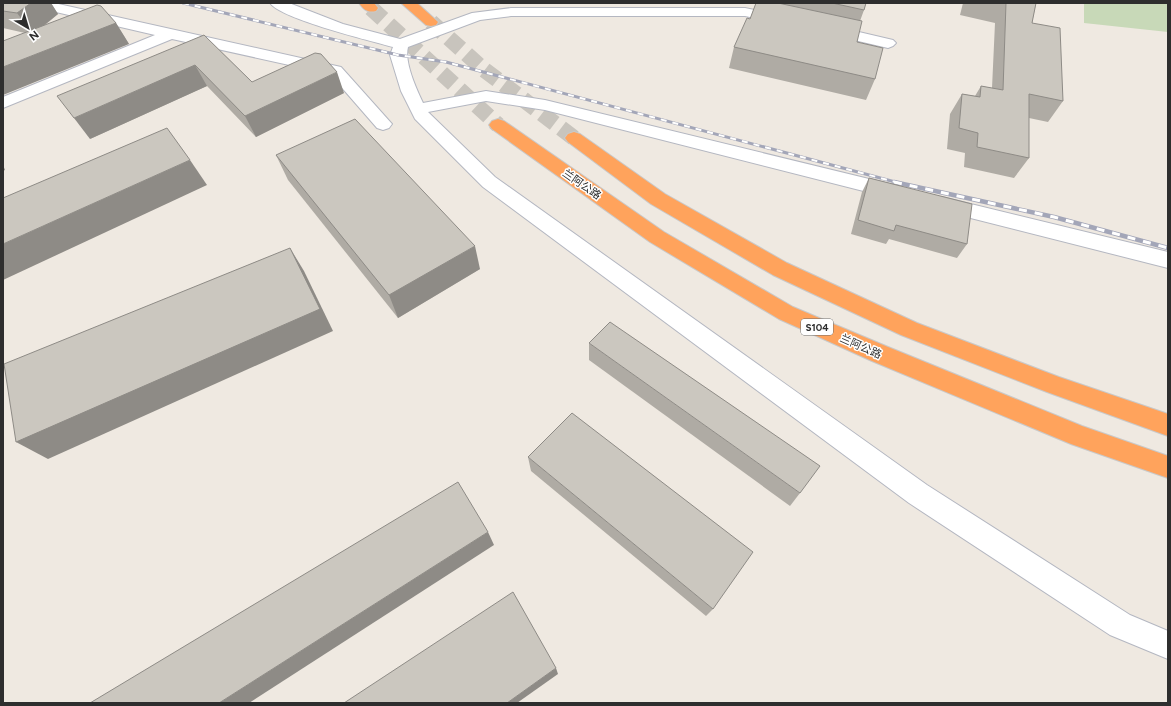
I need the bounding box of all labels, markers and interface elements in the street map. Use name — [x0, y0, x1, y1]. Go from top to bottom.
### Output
north arrow — [8, 8, 48, 48]
text: N — [26, 28, 41, 43]
street label: 兰阿公路 — [560, 166, 603, 202]
road number: S104 — [801, 319, 833, 335]
street label: 兰阿公路 — [838, 332, 884, 361]

